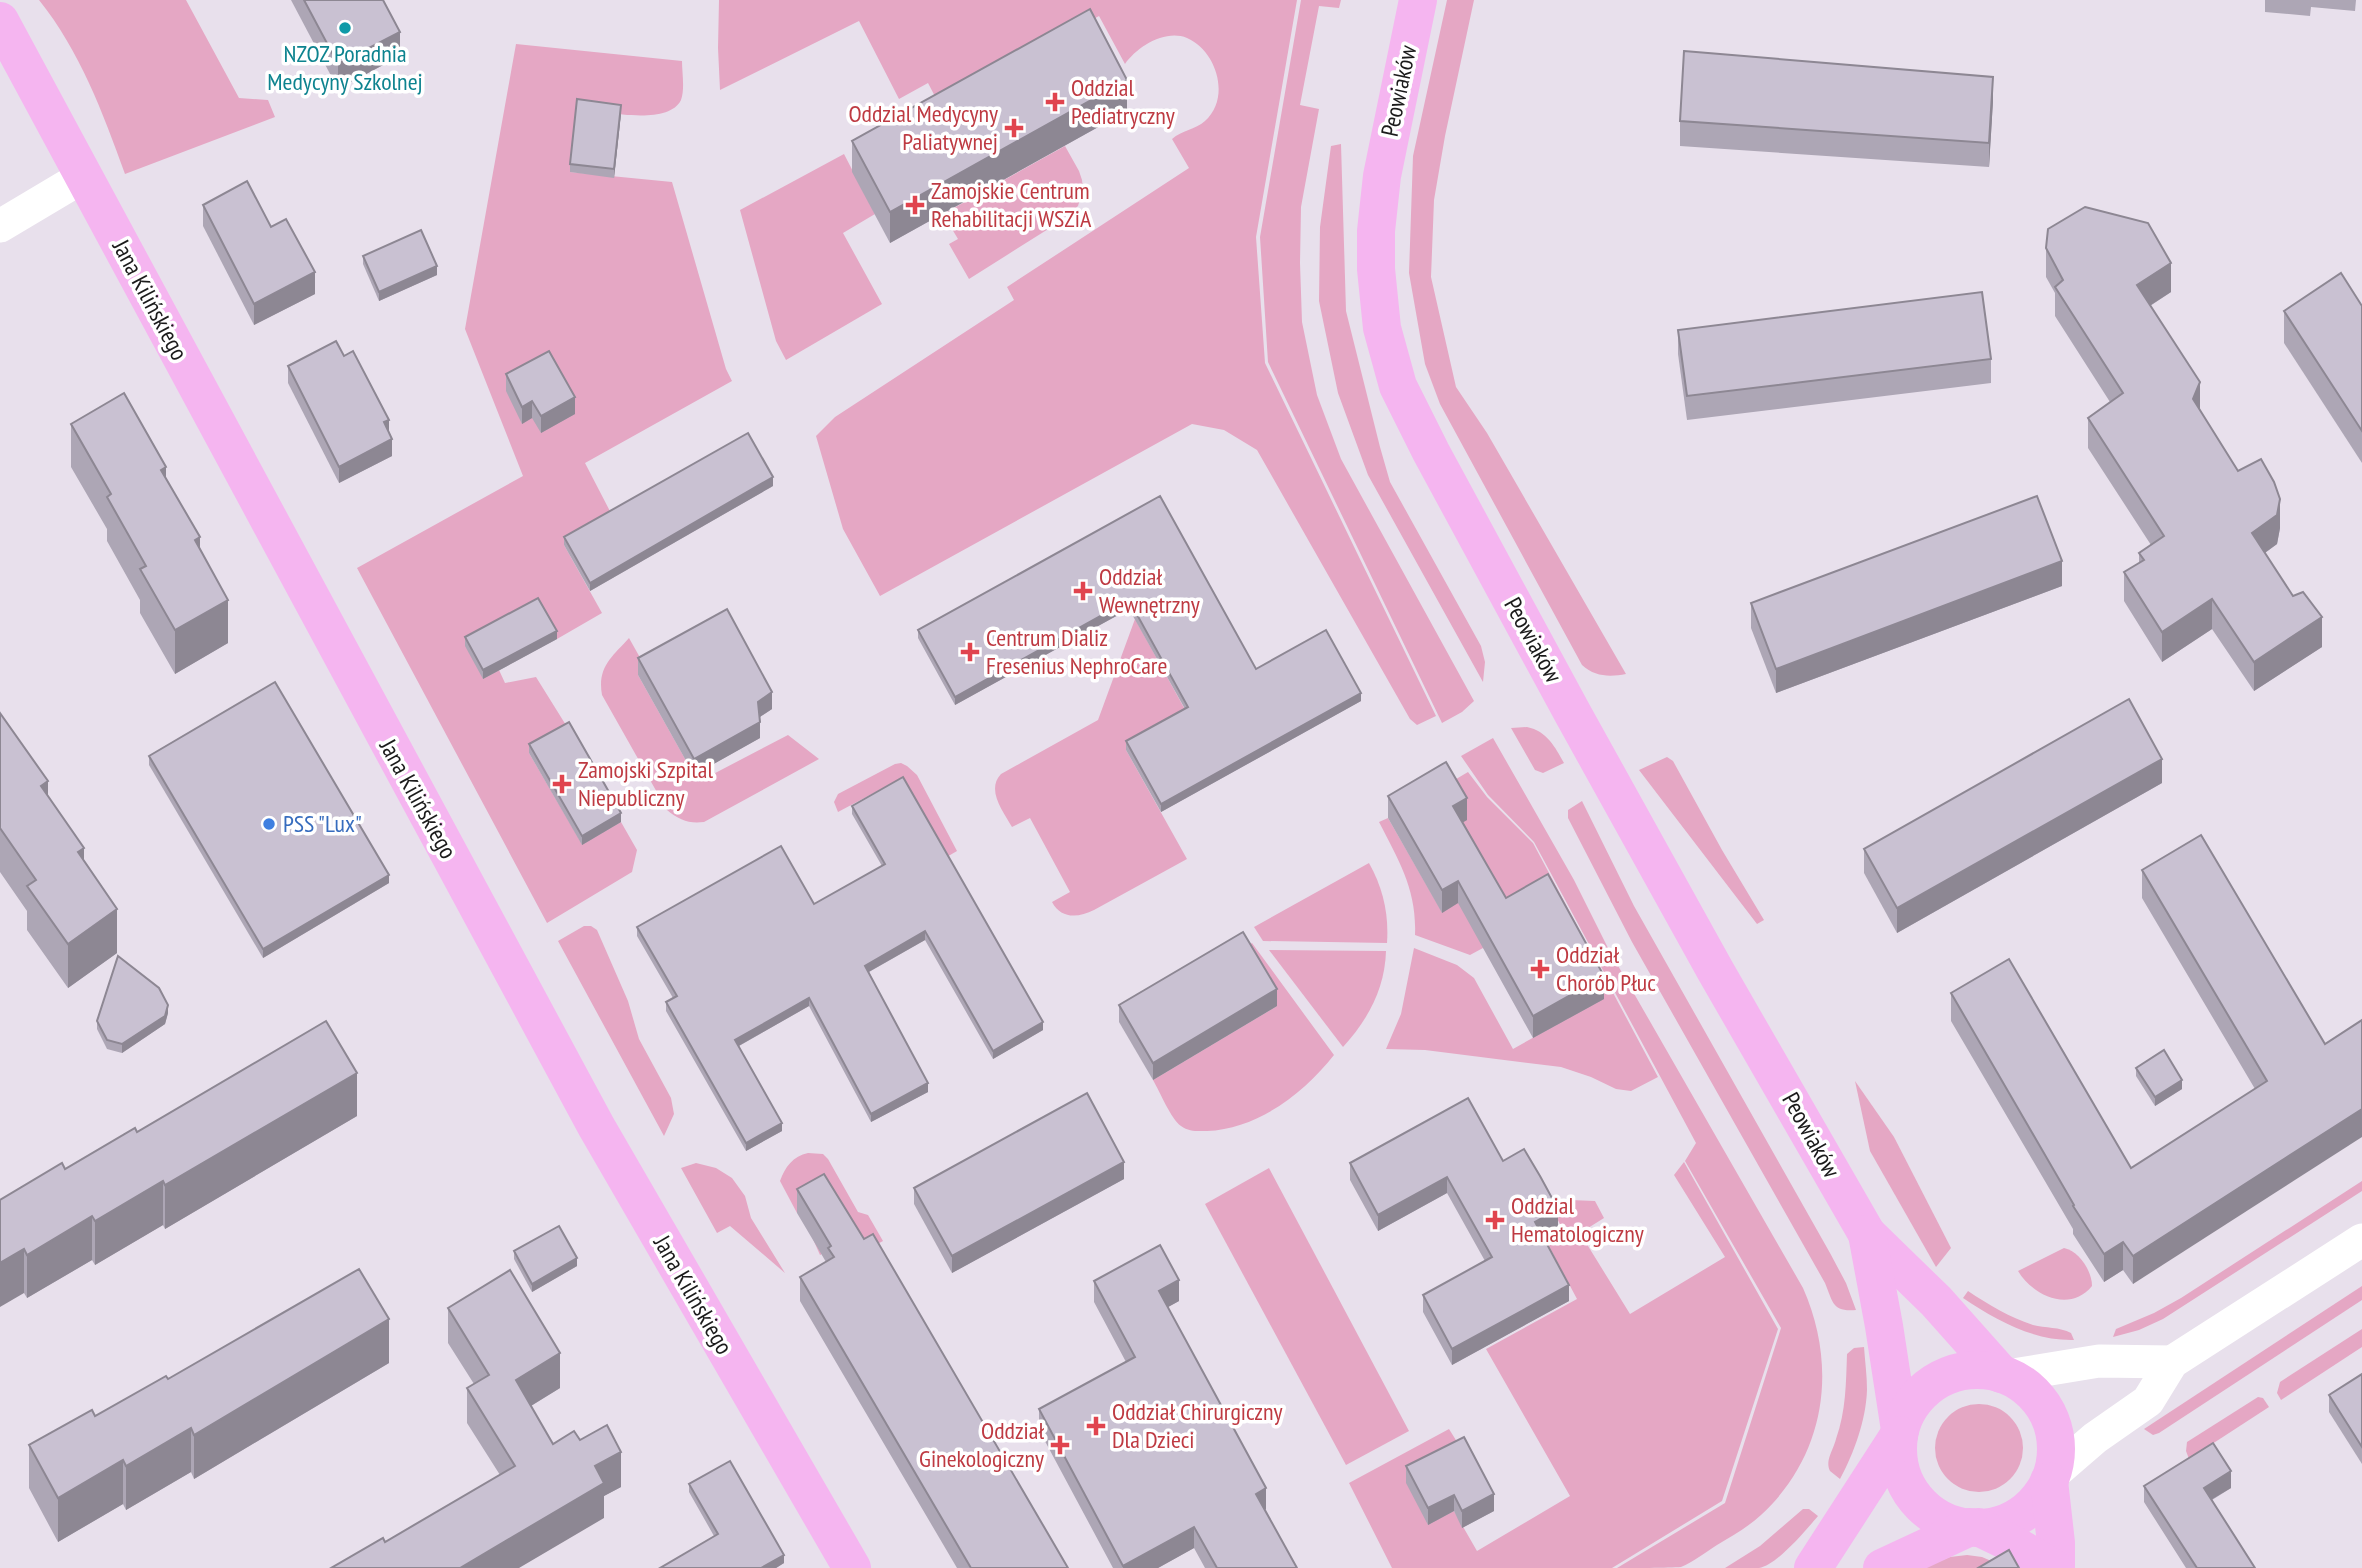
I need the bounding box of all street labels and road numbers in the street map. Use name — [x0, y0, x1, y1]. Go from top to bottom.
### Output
street label: Peowiaków — [1374, 42, 1423, 139]
street label: Jana Kilińskiego — [105, 233, 195, 365]
street label: Peowiaków — [1497, 592, 1570, 688]
street label: Jana Kilińskiego — [372, 733, 464, 864]
street label: Peowiaków — [1775, 1087, 1848, 1183]
street label: Jana Kilińskiego — [646, 1229, 740, 1360]

